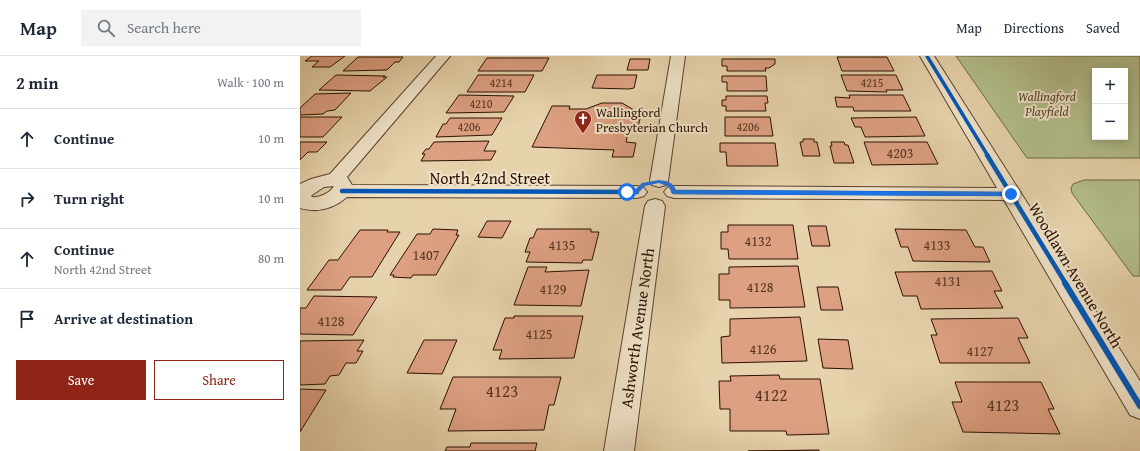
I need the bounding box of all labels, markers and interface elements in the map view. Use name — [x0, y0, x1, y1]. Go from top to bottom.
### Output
search box — [81, 10, 361, 46]
text: Map — [20, 14, 57, 42]
icon: search — [95, 17, 117, 39]
text: Search here — [127, 17, 201, 38]
text: Map — [956, 18, 982, 38]
text: Directions — [1004, 18, 1064, 38]
text: Saved — [1086, 18, 1120, 38]
map controls — [1092, 68, 1128, 140]
button: + — [1092, 68, 1128, 104]
text: 2 min — [16, 70, 58, 95]
text: Walk · 100 m — [217, 73, 284, 92]
house number: 4214 — [489, 74, 513, 91]
house number: 4215 — [860, 74, 884, 91]
park label: Wallingford Playfield — [1018, 87, 1076, 121]
house number: 4210 — [469, 95, 493, 112]
place label: Wallingford Presbyterian Church — [596, 103, 709, 137]
button: − — [1092, 104, 1128, 140]
church icon: Wallingford Presbyterian Church — [573, 109, 593, 134]
house number: 4206 — [457, 118, 481, 135]
house number: 4206 — [736, 118, 760, 135]
icon: ahead — [16, 128, 38, 150]
text: Continue — [54, 128, 115, 149]
text: 10 m — [258, 129, 284, 148]
house number: 4203 — [887, 143, 913, 163]
street label: North 42nd Street — [430, 166, 551, 190]
route start — [618, 183, 636, 201]
route end — [1002, 185, 1020, 203]
icon: right — [16, 188, 38, 210]
text: Turn right — [54, 188, 125, 209]
text: 10 m — [258, 189, 284, 208]
street label: Woodlawn Avenue North — [1023, 198, 1129, 352]
house number: 4132 — [745, 231, 771, 251]
house number: 4135 — [549, 235, 575, 255]
house number: 4133 — [924, 235, 950, 255]
text: Continue — [54, 239, 115, 260]
house number: 1407 — [413, 245, 440, 265]
street label: Ashworth Avenue North — [614, 246, 660, 410]
icon: ahead — [16, 248, 38, 270]
text: 80 m — [258, 249, 284, 268]
text: North 42nd Street — [54, 260, 152, 279]
house number: 4131 — [935, 271, 961, 291]
house number: 4128 — [747, 277, 774, 297]
house number: 4129 — [540, 279, 567, 299]
icon: arrive — [16, 308, 38, 330]
text: Arrive at destination — [54, 308, 193, 329]
house number: 4128 — [318, 311, 345, 331]
house number: 4125 — [526, 324, 552, 344]
house number: 4126 — [750, 339, 777, 359]
house number: 4127 — [967, 341, 994, 361]
button: Save — [16, 360, 146, 400]
button: Share — [154, 360, 284, 400]
house number: 4123 — [486, 378, 518, 403]
house number: 4122 — [755, 382, 787, 407]
house number: 4123 — [987, 392, 1019, 417]

